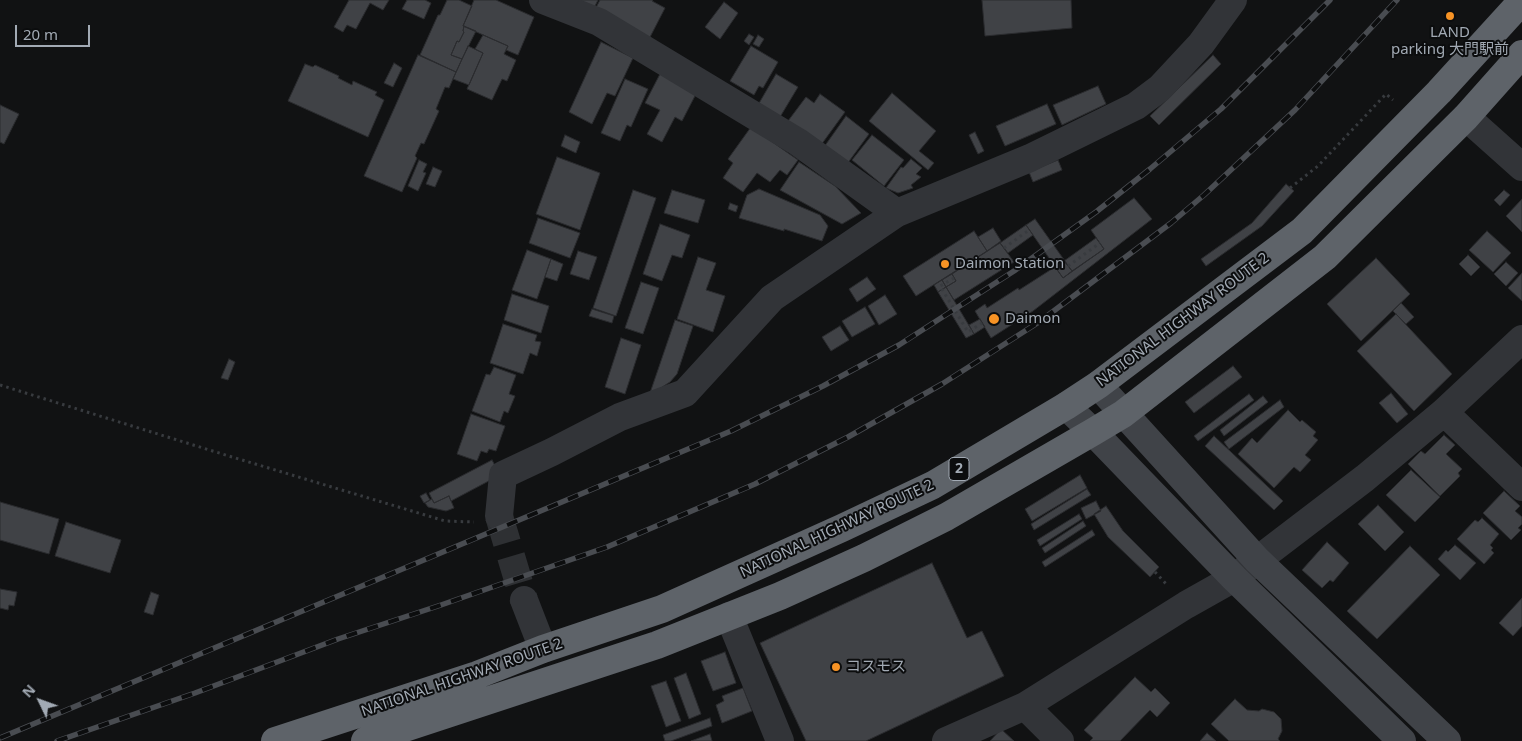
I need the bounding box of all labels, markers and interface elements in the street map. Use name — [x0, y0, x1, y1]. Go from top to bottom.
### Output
marker: LAND parking 大門駅前 — [1444, 10, 1456, 22]
scale bar — [18, 15, 92, 47]
text: 20 m — [23, 24, 58, 44]
place label: LAND parking 大門駅前 — [1391, 24, 1509, 59]
street label: NATIONAL HIGHWAY ROUTE 2 — [1093, 249, 1273, 391]
place label: Daimon Station — [955, 255, 1064, 273]
marker: Daimon Station — [939, 258, 951, 270]
place label: Daimon — [1005, 310, 1061, 328]
marker: Daimon — [987, 312, 1001, 326]
road number: 2 — [949, 458, 969, 480]
street label: NATIONAL HIGHWAY ROUTE 2 — [737, 476, 937, 582]
street label: NATIONAL HIGHWAY ROUTE 2 — [359, 635, 565, 721]
place label: コスモス — [846, 658, 906, 676]
marker: コスモス — [830, 661, 842, 673]
north arrow — [15, 676, 65, 726]
text: N — [18, 680, 39, 701]

